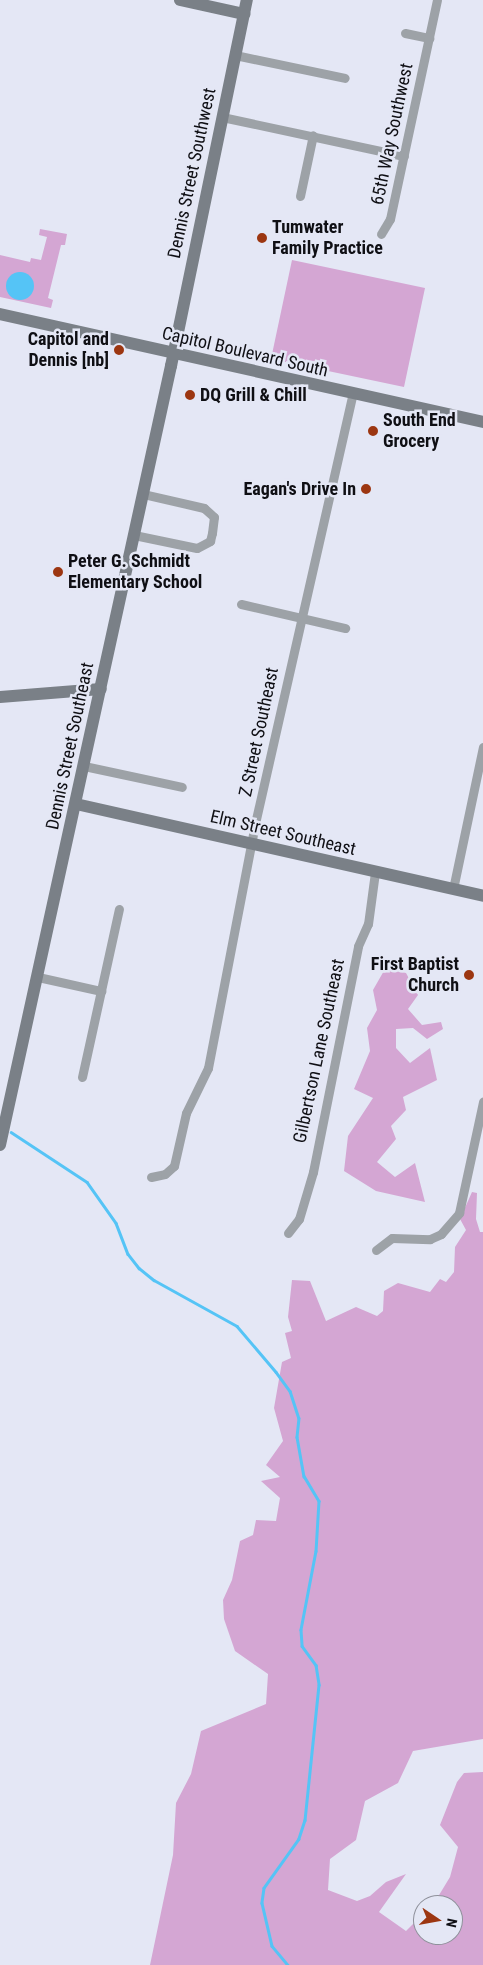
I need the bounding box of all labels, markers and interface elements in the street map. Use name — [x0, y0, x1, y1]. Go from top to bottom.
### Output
street label: 65th Way Southwest — [366, 61, 418, 207]
street label: Dennis Street Southwest — [163, 86, 221, 260]
place label: Tumwater Family Practice — [272, 217, 383, 260]
marker: Tumwater Family Practice — [256, 232, 268, 244]
street label: Capitol Boulevard South — [160, 322, 330, 382]
place label: Capitol and Dennis [nb] — [28, 329, 109, 372]
marker: Capitol and Dennis [nb] — [113, 344, 125, 356]
place label: DQ Grill & Chill — [200, 384, 307, 406]
marker: DQ Grill & Chill — [184, 389, 196, 401]
place label: South End Grocery — [383, 410, 456, 452]
marker: South End Grocery — [367, 425, 379, 437]
place label: Eagan's Drive In — [243, 478, 356, 500]
marker: Eagan's Drive In — [360, 483, 372, 495]
place label: Peter G. Schmidt Elementary School — [68, 551, 202, 594]
marker: Peter G. Schmidt Elementary School — [52, 566, 64, 578]
street label: Dennis Street Southeast — [42, 660, 98, 832]
street label: Z Street Southeast — [235, 665, 283, 799]
street label: Elm Street Southeast — [208, 806, 358, 860]
place label: First Baptist Church — [371, 954, 459, 996]
street label: Gilbertson Lane Southeast — [289, 957, 349, 1145]
marker: First Baptist Church — [463, 969, 475, 981]
north arrow — [413, 1895, 463, 1945]
text: N — [443, 1917, 460, 1929]

